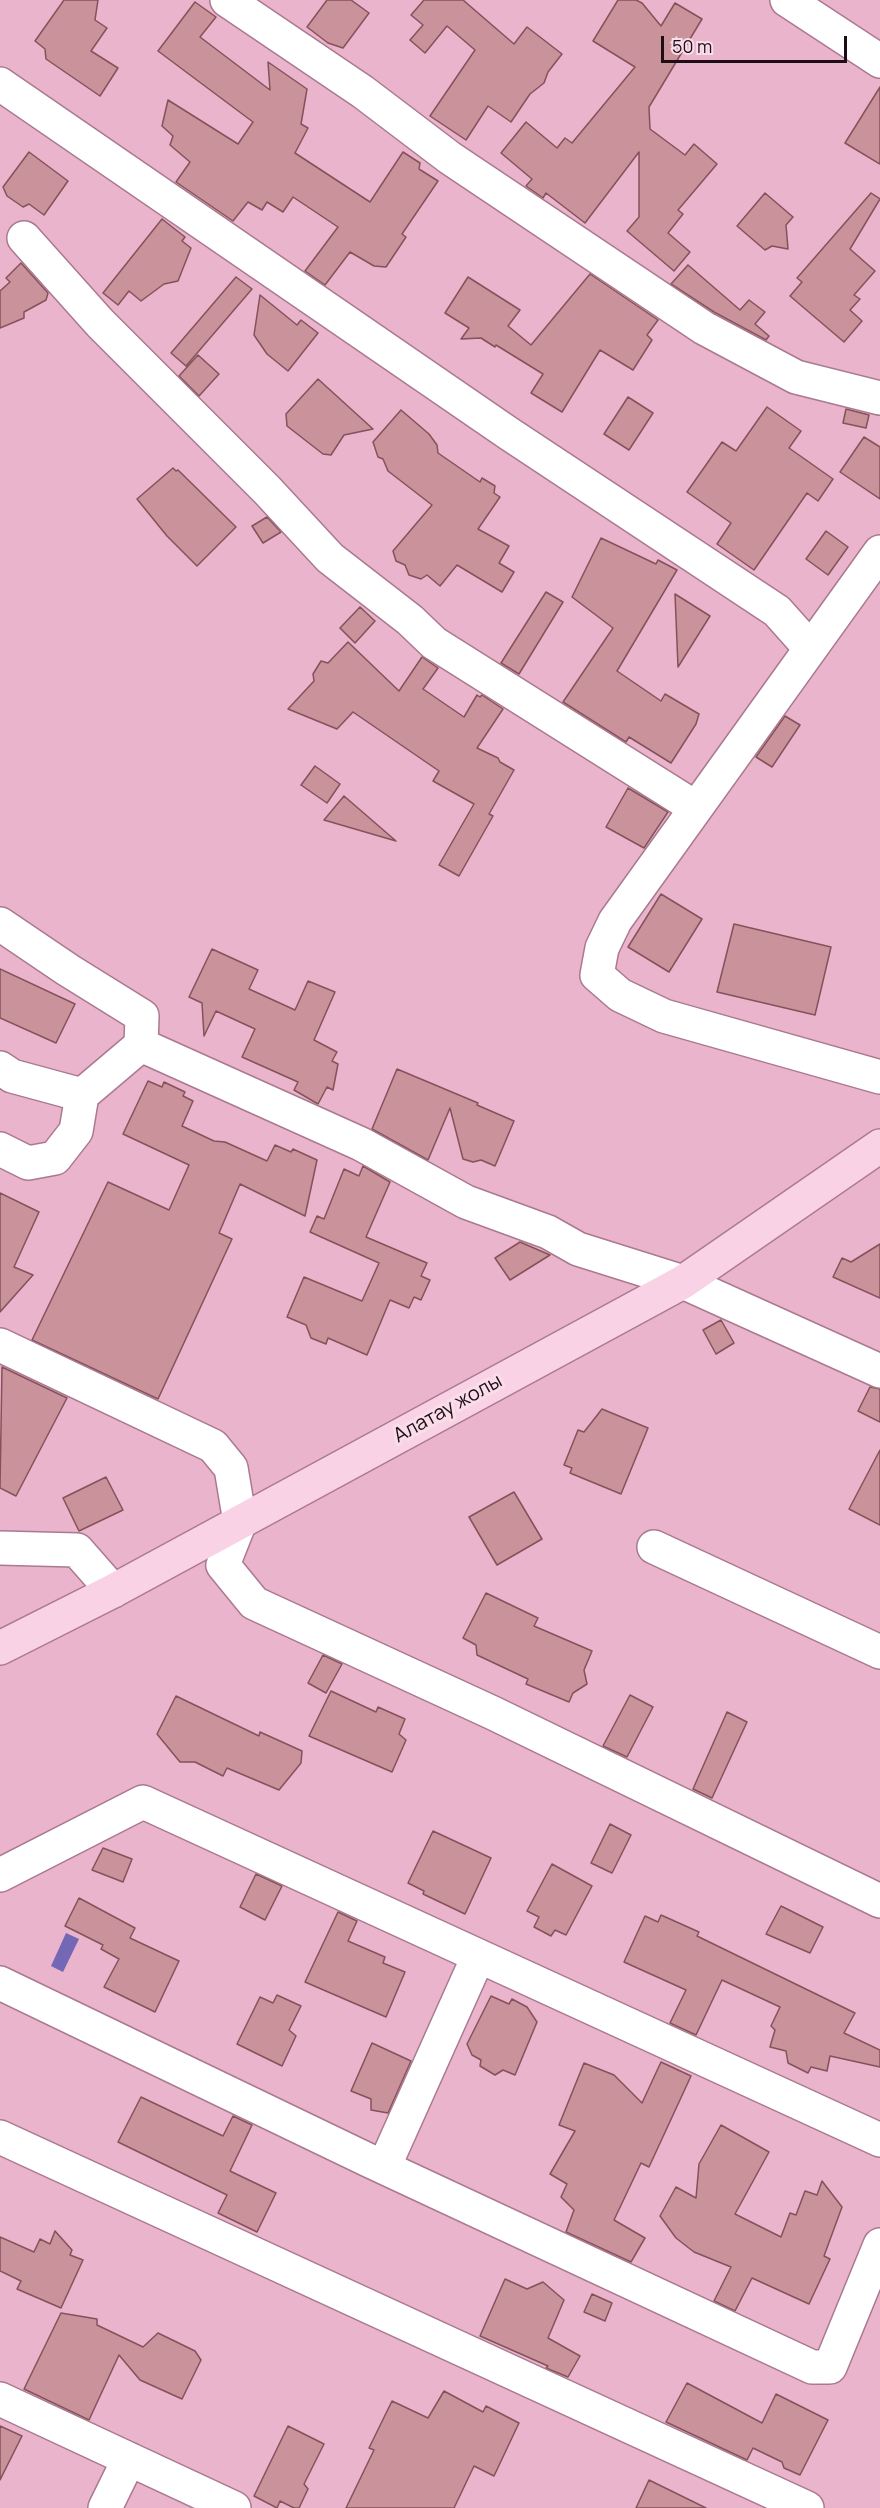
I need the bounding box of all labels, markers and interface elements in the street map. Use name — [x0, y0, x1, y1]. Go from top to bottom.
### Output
scale bar — [664, 24, 850, 62]
text: 50 m — [672, 34, 712, 58]
street label: Алатау жолы — [390, 1369, 506, 1449]

